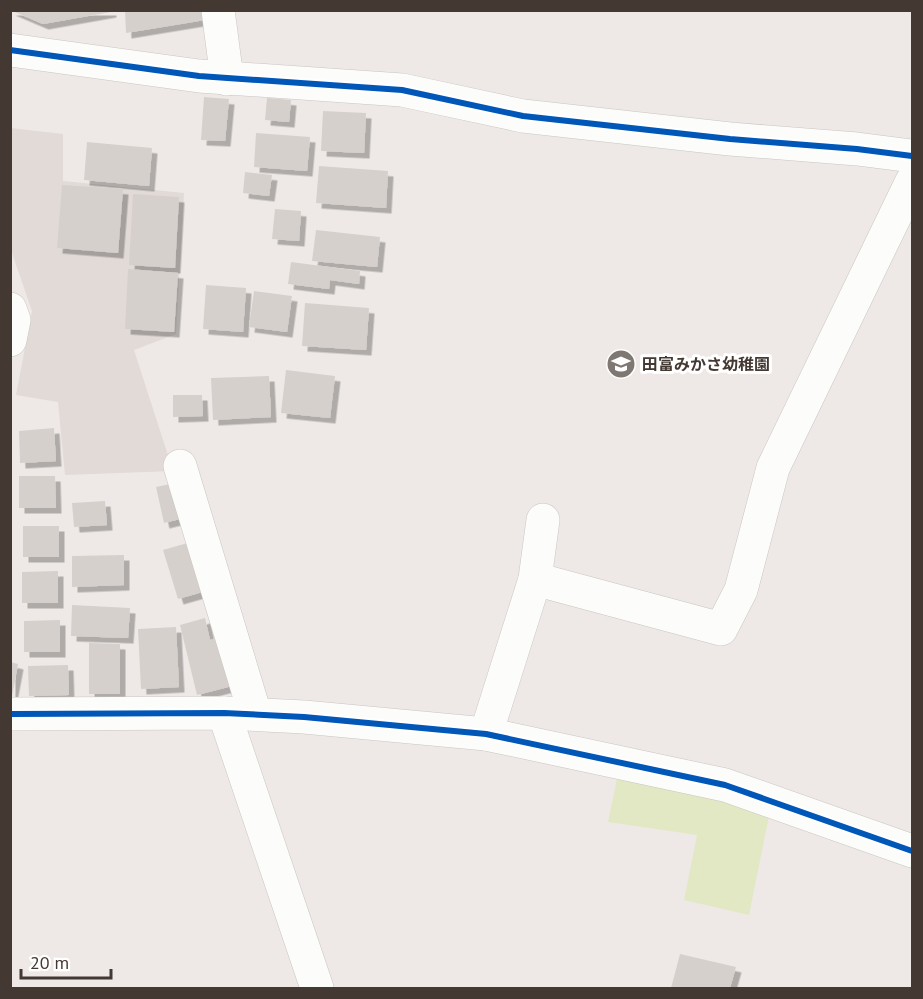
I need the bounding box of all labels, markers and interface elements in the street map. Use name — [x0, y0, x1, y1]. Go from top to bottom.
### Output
school or university icon: 田富みかさ幼稚園 — [605, 348, 637, 380]
place label: 田富みかさ幼稚園 — [642, 354, 770, 374]
scale bar — [21, 942, 111, 980]
text: 20 m — [30, 951, 69, 974]

